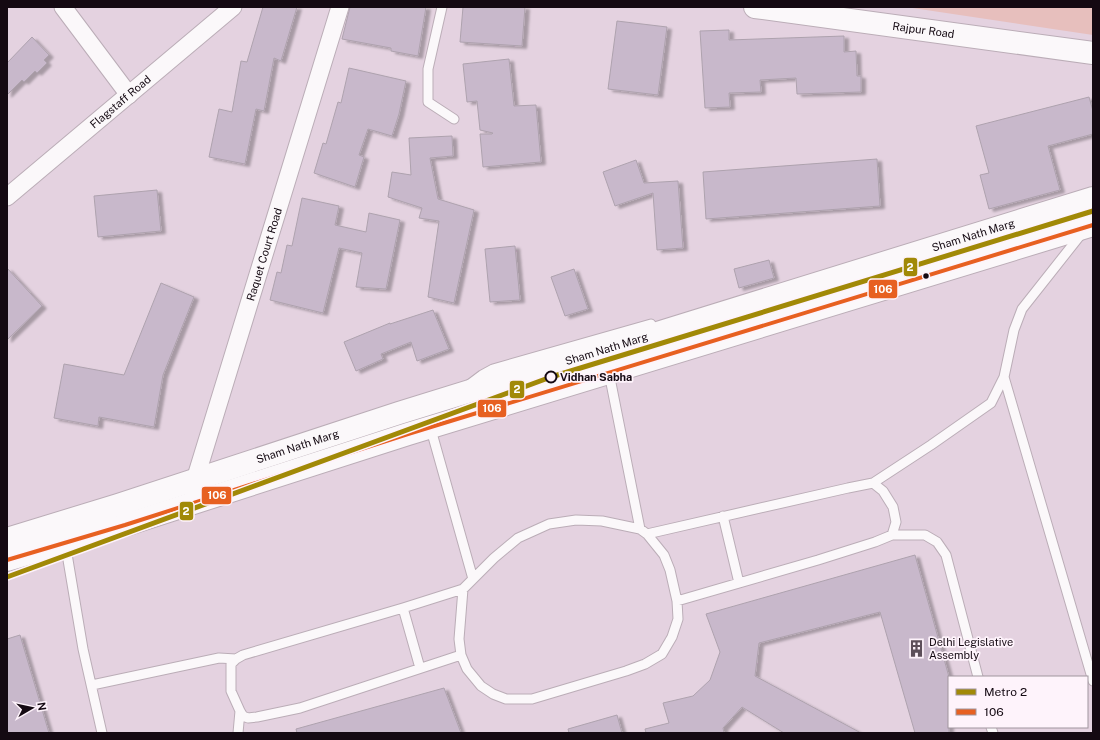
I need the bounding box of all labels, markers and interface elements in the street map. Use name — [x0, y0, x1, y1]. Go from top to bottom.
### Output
street label: Rajpur Road — [892, 20, 955, 40]
street label: Flagstaff Road — [88, 73, 153, 131]
street label: Raquet Court Road — [244, 206, 284, 302]
street label: Sham Nath Marg — [930, 217, 1016, 254]
line badge: 2 — [903, 257, 918, 277]
text: 2 — [907, 261, 914, 273]
unlabelled marker — [921, 271, 931, 281]
line badge: 106 — [868, 279, 898, 299]
text: 106 — [873, 283, 893, 295]
street label: Sham Nath Marg — [564, 330, 650, 367]
marker: Vidhan Sabha — [544, 370, 558, 384]
place label: Vidhan Sabha — [560, 371, 632, 383]
line badge: 2 — [509, 380, 525, 399]
text: 2 — [514, 383, 521, 395]
line badge: 106 — [477, 399, 507, 418]
text: 106 — [482, 402, 502, 414]
street label: Sham Nath Marg — [255, 427, 341, 465]
line badge: 106 — [201, 486, 232, 505]
text: 106 — [207, 489, 227, 501]
line badge: 2 — [179, 501, 194, 521]
text: 2 — [183, 505, 190, 517]
place label: Delhi Legislative Assembly — [929, 636, 1013, 661]
building icon: Delhi Legislative Assembly — [906, 638, 926, 658]
legend — [948, 676, 1088, 728]
text: Metro 2 — [984, 685, 1027, 699]
north arrow — [12, 688, 52, 728]
text: N — [35, 701, 48, 712]
text: 106 — [984, 705, 1004, 719]

